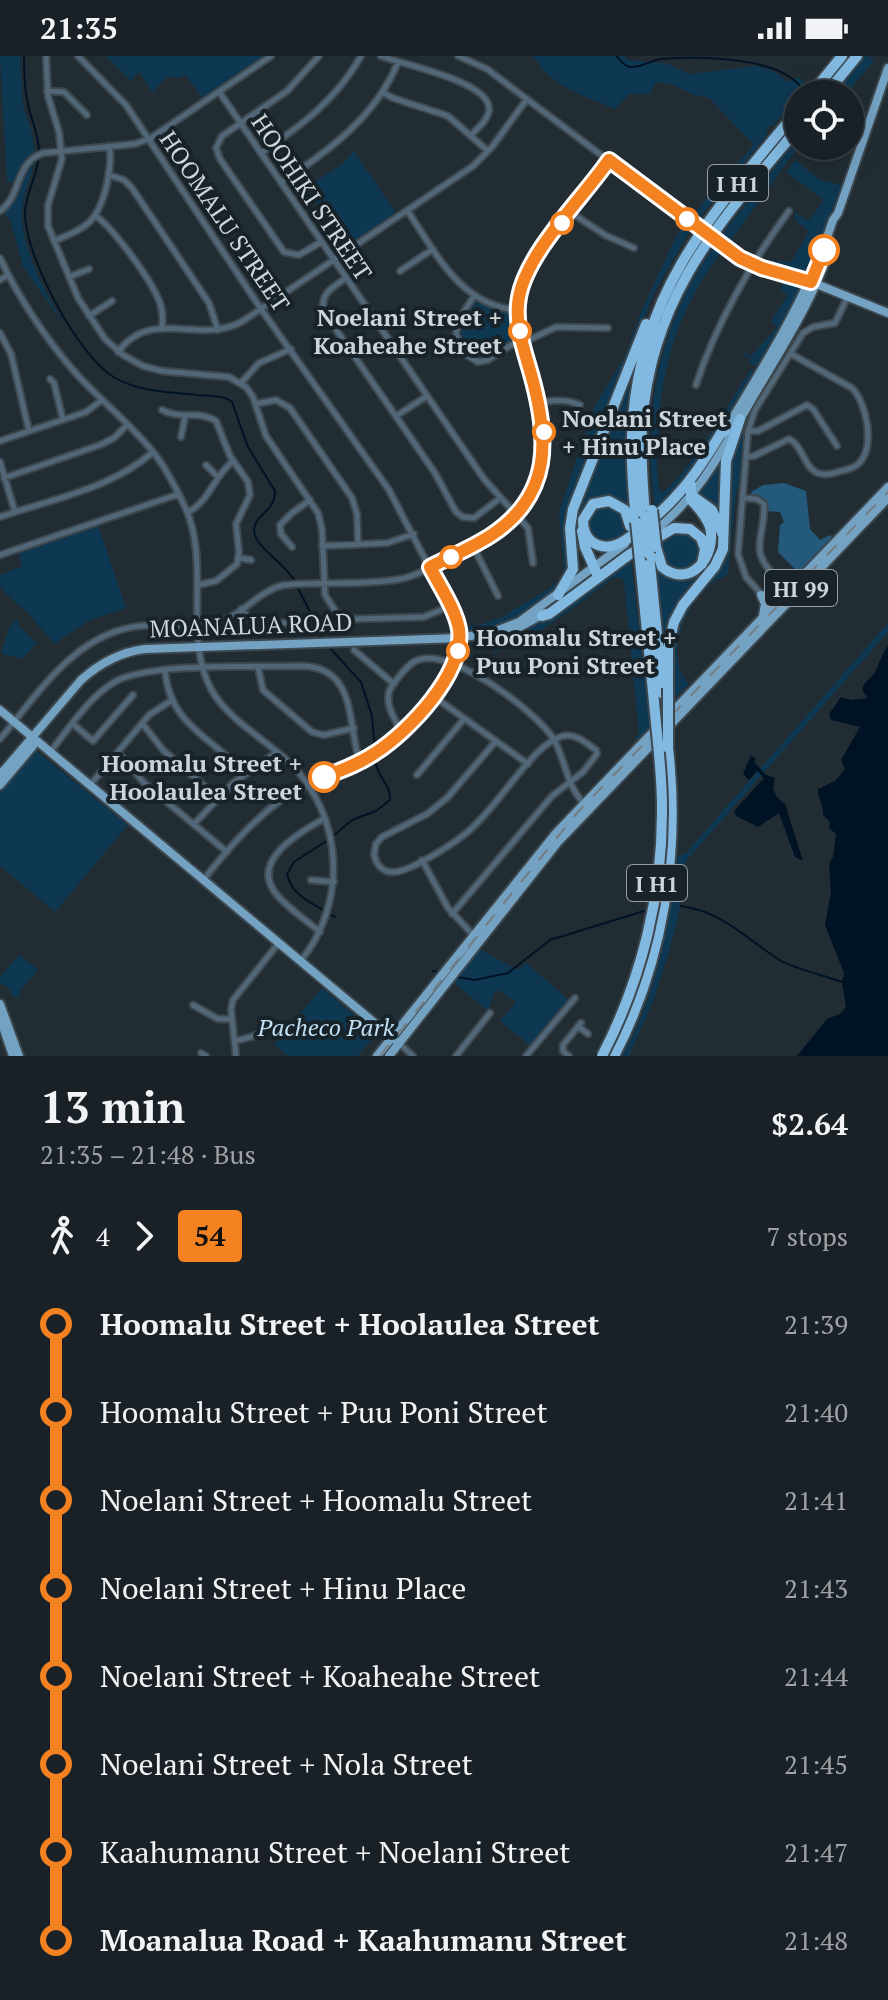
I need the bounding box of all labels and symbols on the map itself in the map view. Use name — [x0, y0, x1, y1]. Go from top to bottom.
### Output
street label: HOOHIKI STREET — [244, 107, 380, 287]
street label: HOOMALU STREET — [153, 125, 297, 318]
road number: I H1 — [708, 165, 768, 201]
unlabelled marker — [676, 208, 698, 230]
unlabelled marker — [551, 212, 573, 234]
unlabelled marker — [809, 235, 839, 265]
place label: Noelani Street + Koaheahe Street — [313, 301, 502, 361]
marker: Noelani Street + Koaheahe Street — [509, 320, 531, 342]
place label: Noelani Street + Hinu Place — [562, 402, 728, 462]
marker: Noelani Street + Hinu Place — [533, 421, 555, 443]
unlabelled marker — [440, 546, 462, 568]
road number: HI 99 — [765, 570, 837, 606]
street label: MOANALUA ROAD — [149, 605, 353, 645]
place label: Hoomalu Street + Puu Poni Street — [476, 621, 677, 681]
marker: Hoomalu Street + Puu Poni Street — [447, 640, 469, 662]
place label: Hoomalu Street + Hoolaulea Street — [101, 747, 302, 807]
marker: Hoomalu Street + Hoolaulea Street — [309, 762, 339, 792]
road number: I H1 — [627, 865, 687, 901]
park label: Pacheco Park — [257, 1011, 395, 1043]

